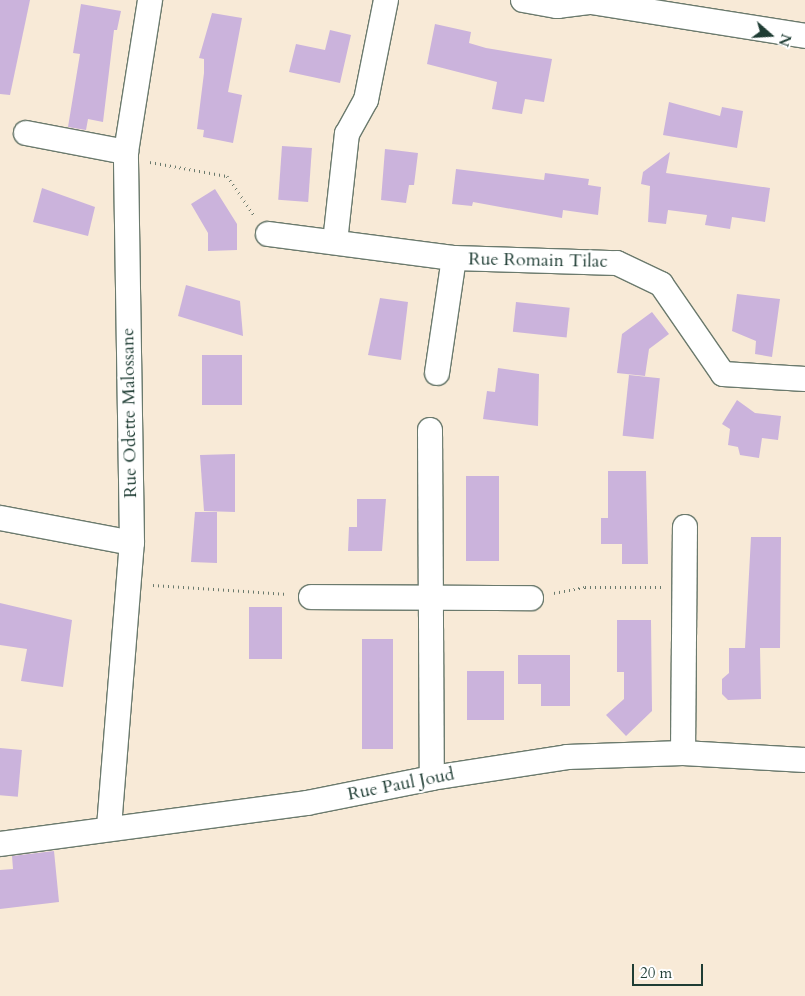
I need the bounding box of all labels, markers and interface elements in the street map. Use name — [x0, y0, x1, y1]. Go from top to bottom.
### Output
north arrow — [745, 10, 795, 60]
text: N — [774, 31, 796, 49]
street label: Rue Romain Tilac — [468, 249, 608, 273]
street label: Rue Odette Malossane — [118, 328, 142, 498]
street label: Rue Paul Joud — [346, 764, 456, 806]
scale bar — [635, 954, 706, 986]
text: 20 m — [640, 963, 672, 983]

